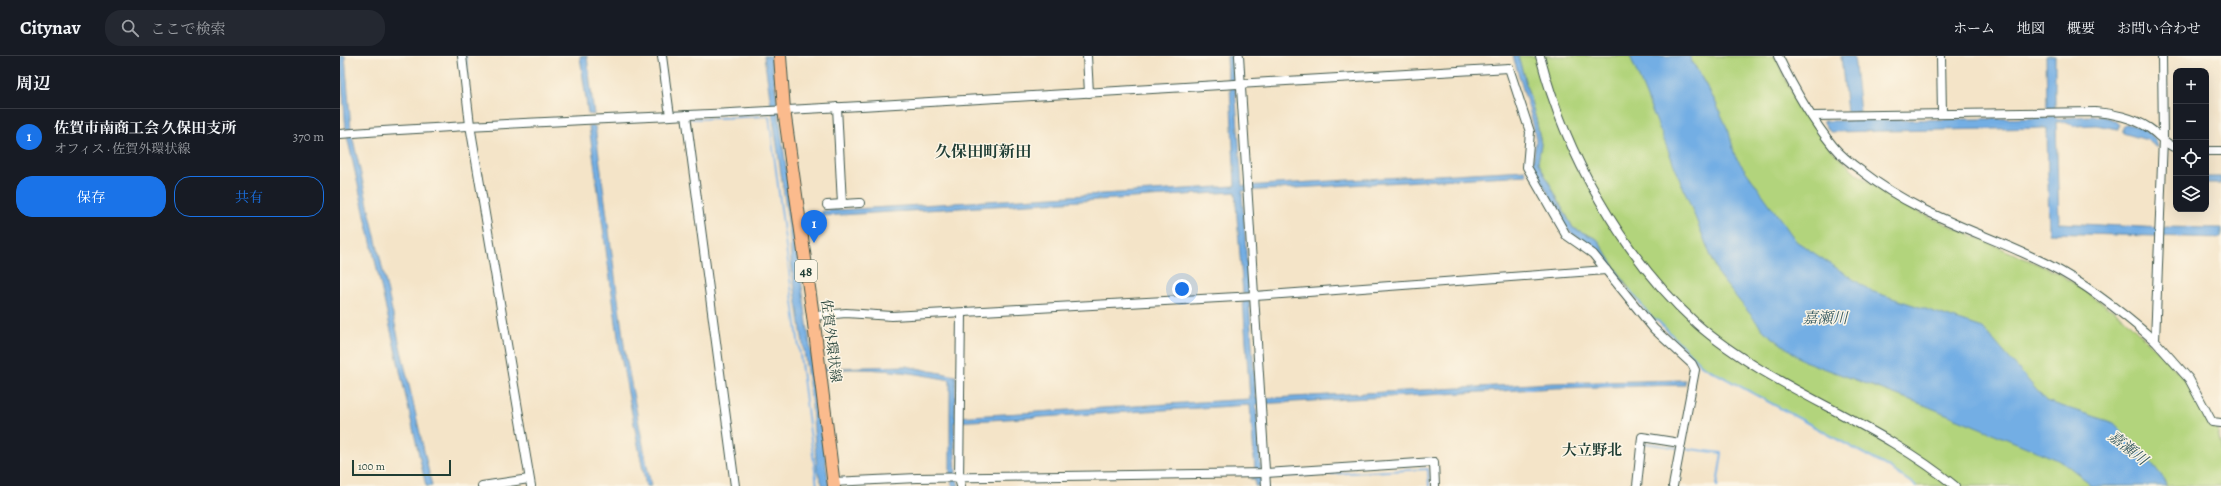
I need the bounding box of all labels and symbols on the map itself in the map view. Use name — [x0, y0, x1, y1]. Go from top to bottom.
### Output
district label: 久保田町新田 — [935, 141, 1031, 163]
pin: 1 — [801, 210, 827, 243]
road number: 48 — [795, 260, 817, 282]
your location — [1172, 279, 1192, 299]
street label: 佐賀外環状線 — [816, 298, 846, 384]
water label: 嘉瀬川 — [1802, 308, 1849, 328]
water label: 嘉瀬川 — [2104, 426, 2153, 471]
district label: 大立野北 — [1562, 440, 1622, 460]
scale bar — [352, 458, 451, 477]

